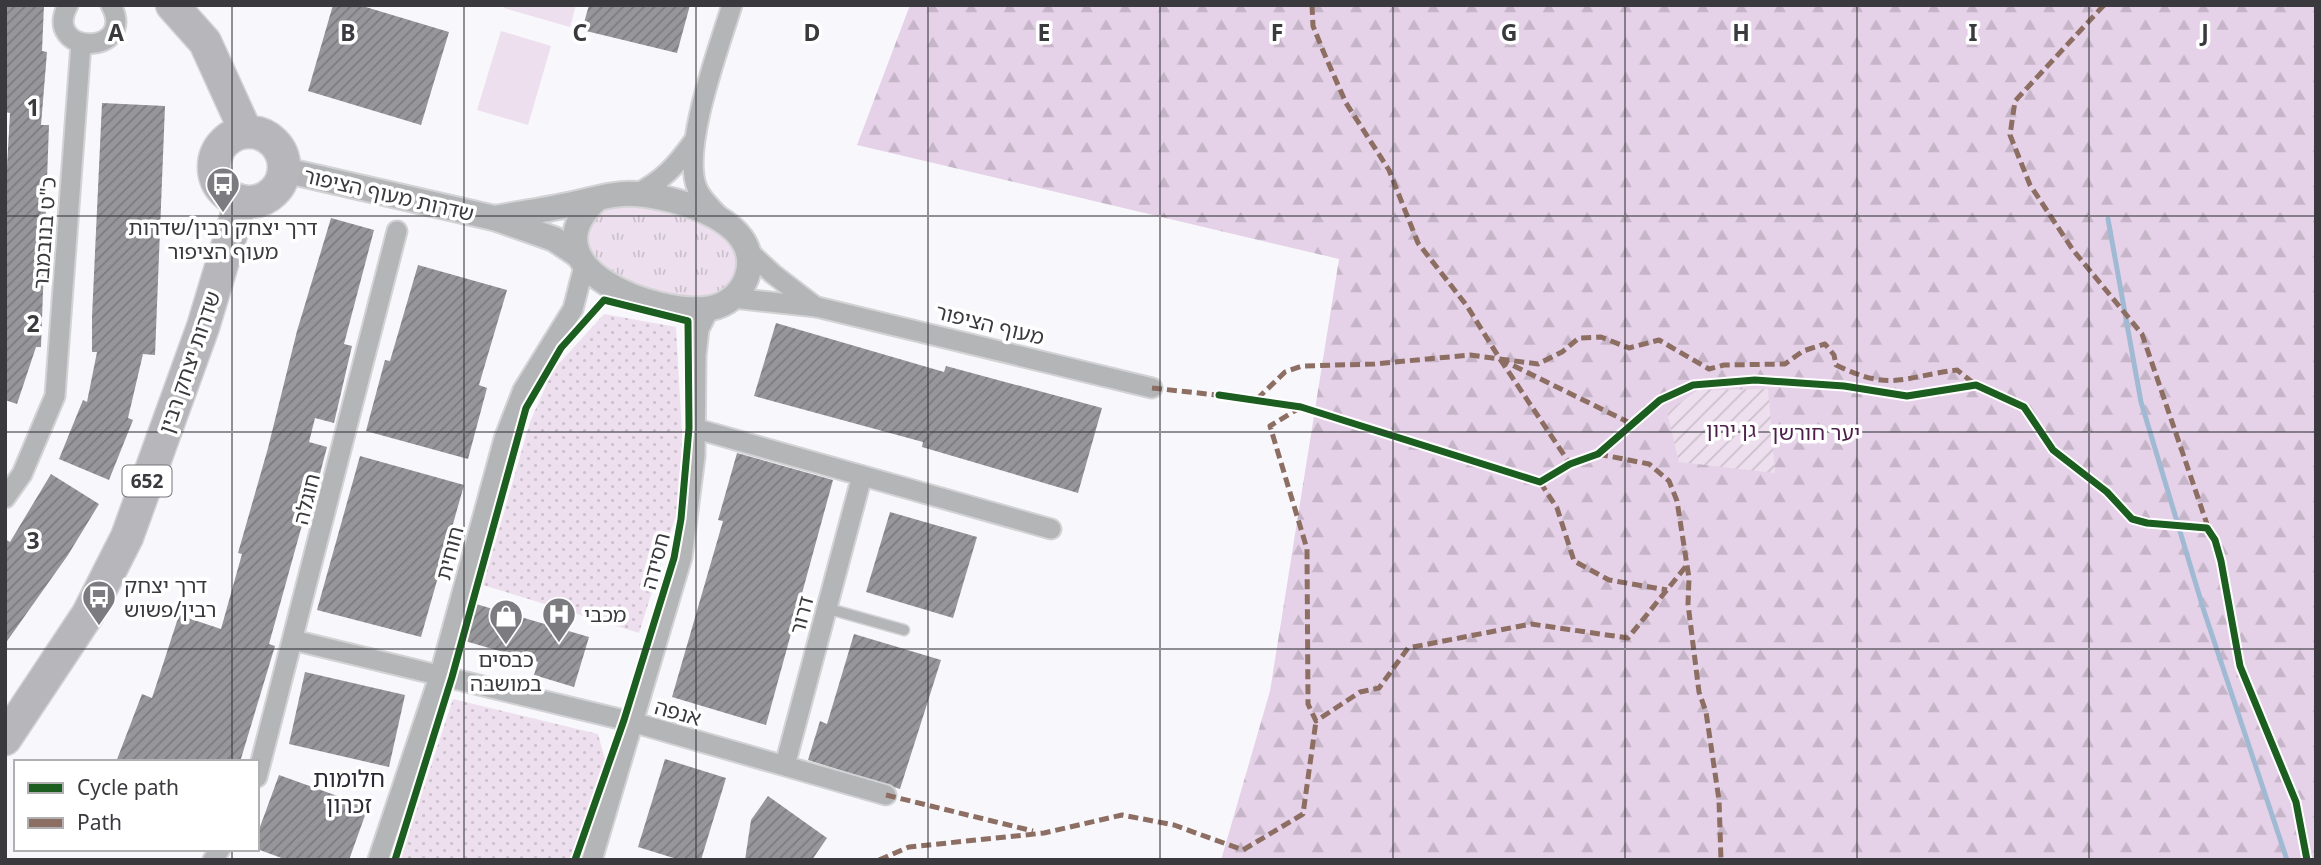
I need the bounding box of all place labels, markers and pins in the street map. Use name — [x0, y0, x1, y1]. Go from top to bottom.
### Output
bus stop icon: דרך יצחק רבין/שדרות מעוף הציפור — [204, 165, 242, 214]
place label: דרך יצחק רבין/שדרות מעוף הציפור — [128, 213, 318, 265]
place label: דרך יצחק רבין/פשוש — [124, 571, 217, 623]
bus stop icon: דרך יצחק רבין/פשוש — [80, 578, 118, 627]
hospital icon: מכבי — [540, 595, 578, 644]
shop icon: כבסים במושבה — [487, 597, 525, 646]
place label: מכבי — [584, 600, 627, 628]
place label: כבסים במושבה — [470, 645, 542, 697]

